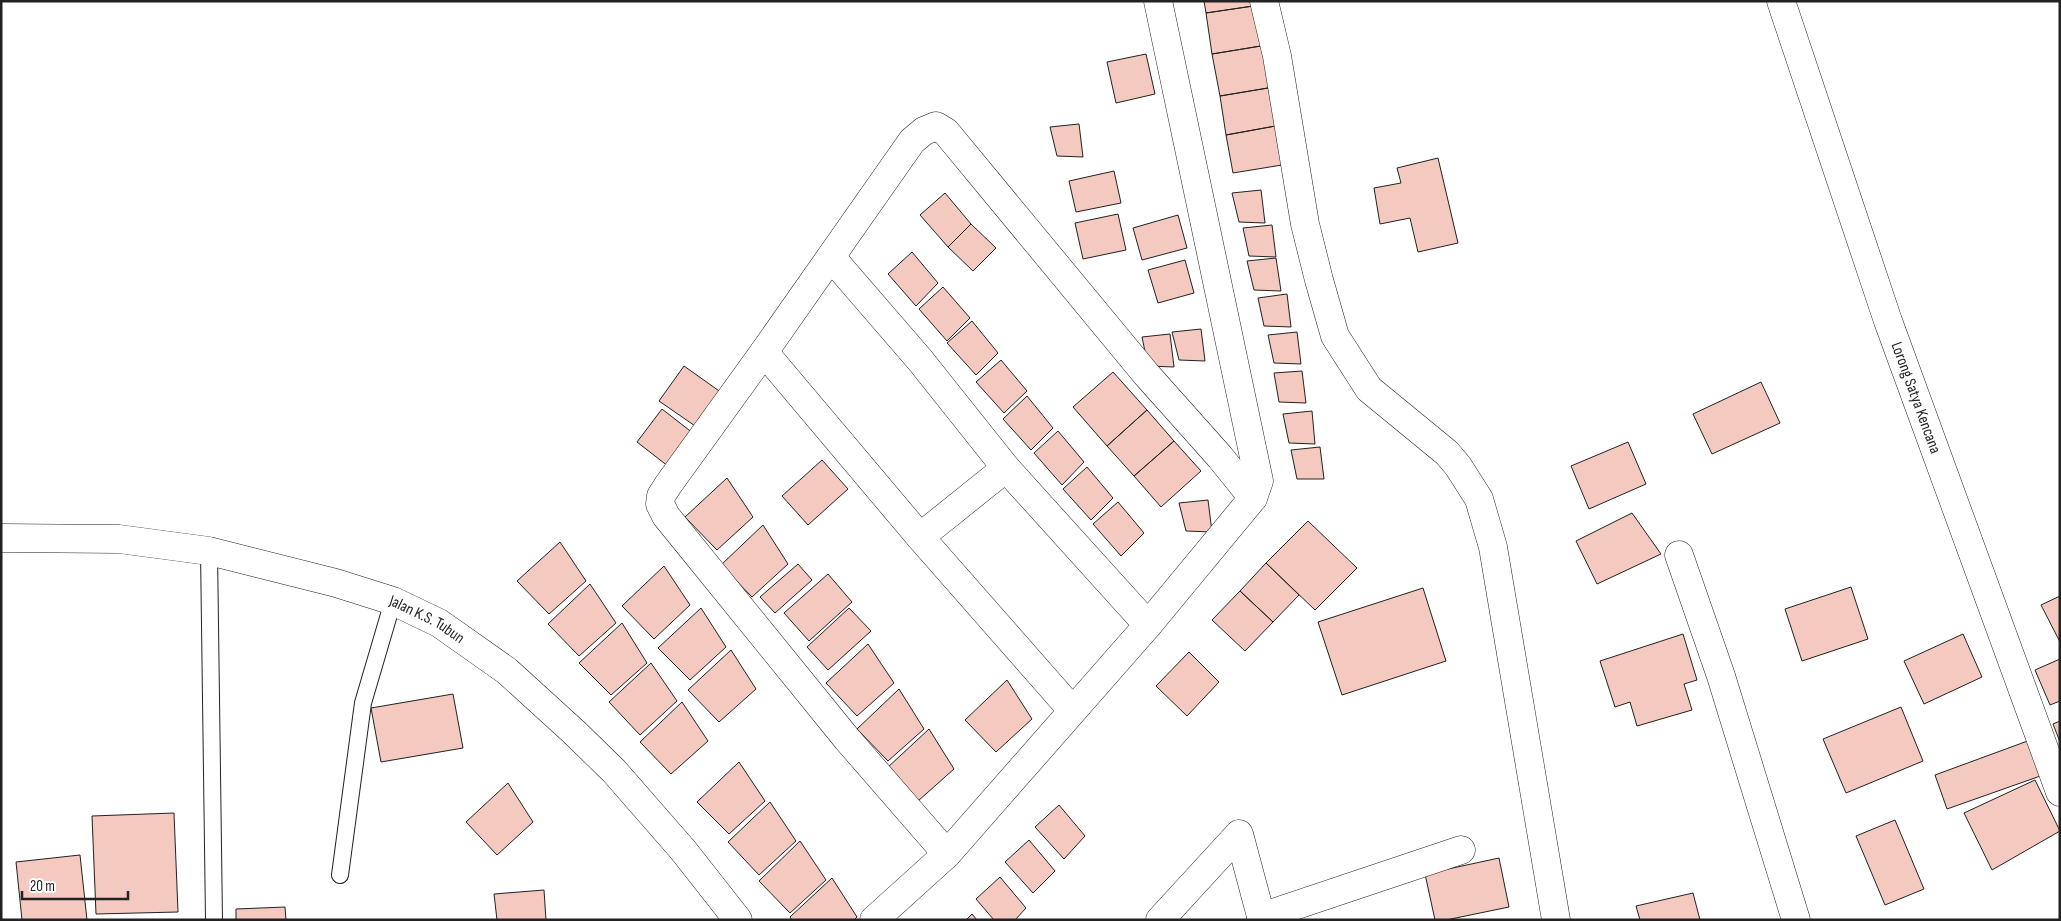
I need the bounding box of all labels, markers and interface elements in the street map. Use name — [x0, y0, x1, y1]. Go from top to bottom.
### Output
street label: Lorong Satya Kencana — [1887, 339, 1945, 456]
street label: Jalan K.S. Tubun — [386, 591, 468, 648]
scale bar — [22, 868, 129, 900]
text: 20 m — [30, 877, 55, 896]

